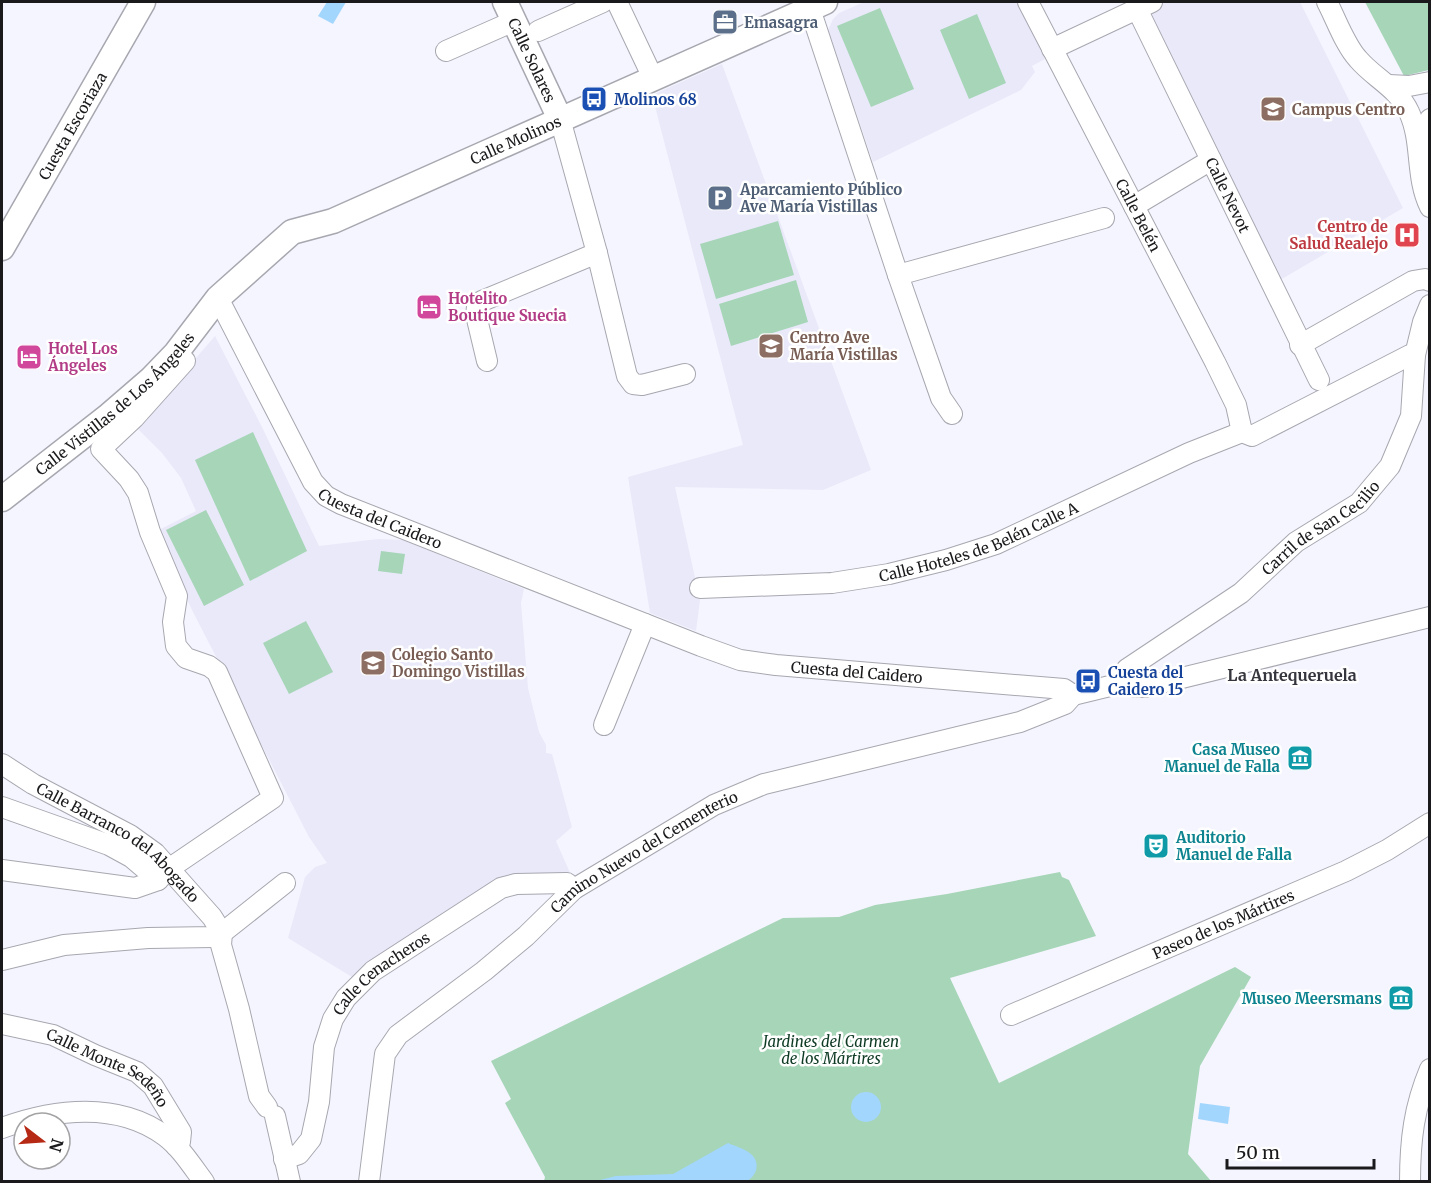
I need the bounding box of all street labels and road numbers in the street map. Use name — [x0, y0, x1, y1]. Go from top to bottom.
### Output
street label: Calle Solares — [504, 15, 560, 105]
street label: Cuesta Escoriaza — [34, 68, 111, 183]
street label: Calle Molinos — [467, 111, 564, 168]
street label: Calle Nevot — [1202, 154, 1255, 236]
street label: Calle Belén — [1112, 175, 1165, 255]
street label: Calle Vistillas de Los Ángeles — [31, 328, 198, 479]
street label: Carril de San Cecilio — [1257, 476, 1383, 579]
street label: Cuesta del Caidero — [314, 484, 445, 552]
street label: Calle Hoteles de Belén Calle A — [878, 497, 1081, 585]
street label: Cuesta del Caidero — [790, 657, 924, 687]
street label: Calle Barranco del Abogado — [33, 778, 204, 906]
street label: Camino Nuevo del Cementerio — [546, 787, 741, 917]
street label: Paseo de los Mártires — [1149, 885, 1297, 963]
street label: Calle Cenacheros — [328, 927, 433, 1018]
street label: Calle Monte Sedeño — [45, 1024, 173, 1110]

